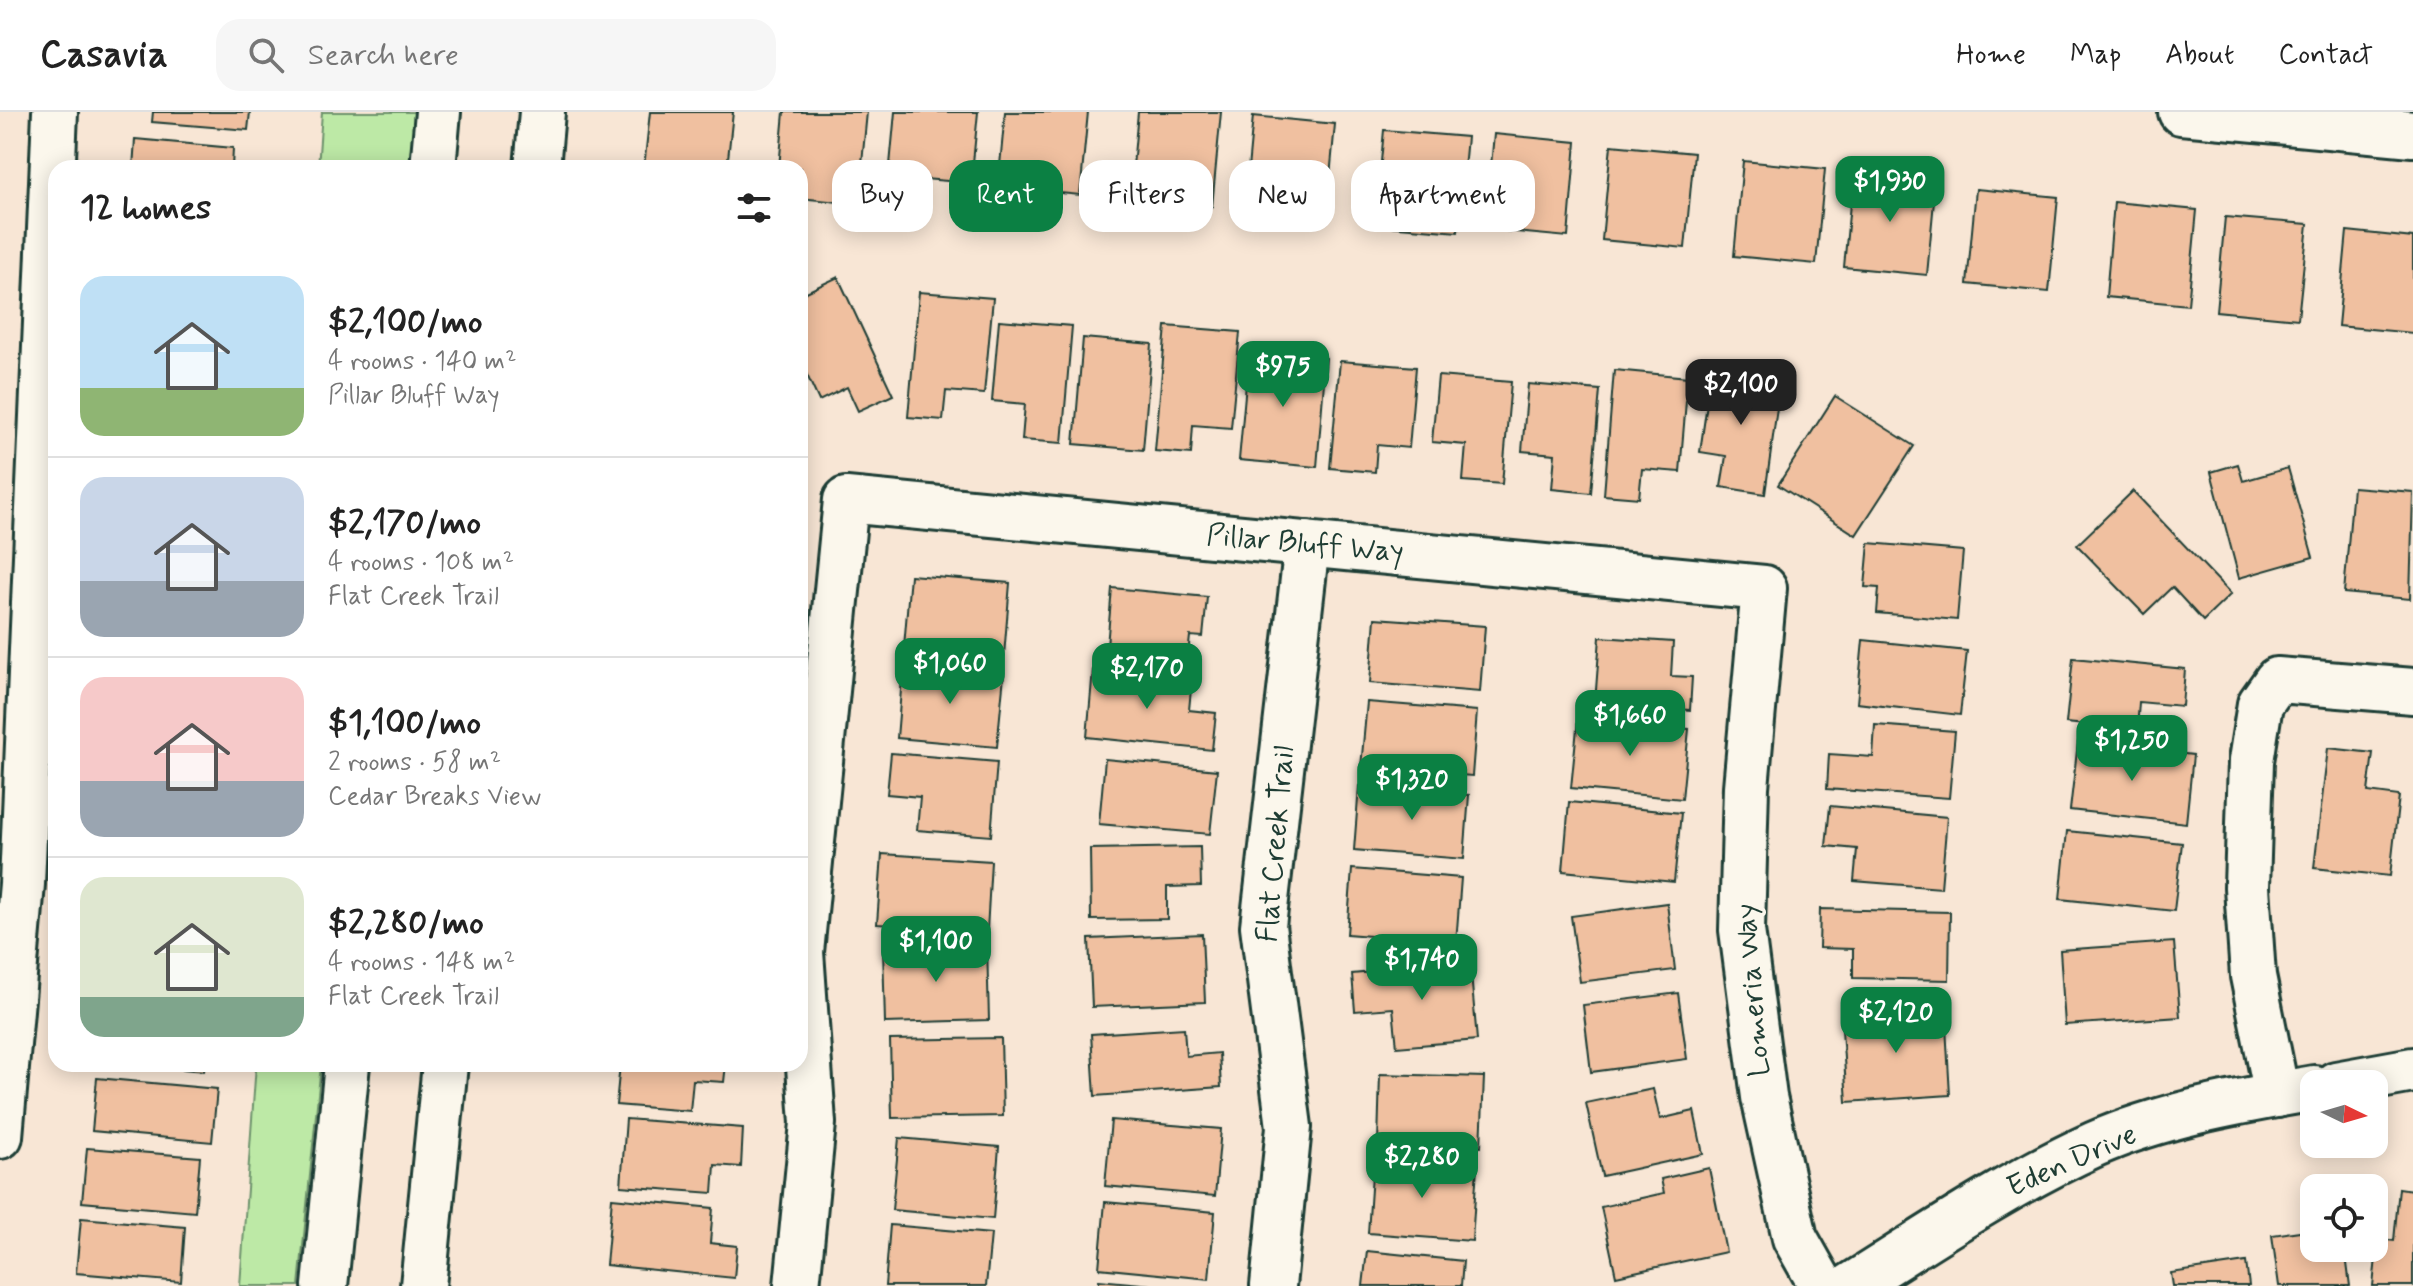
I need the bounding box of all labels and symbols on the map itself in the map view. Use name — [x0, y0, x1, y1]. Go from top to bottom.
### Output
pin: $1,930 — [1825, 156, 1955, 224]
pin: $975 — [1236, 341, 1330, 409]
pin: $2,100 — [1676, 359, 1806, 427]
street label: Pillar Bluff Way — [1205, 516, 1405, 572]
pin: $1,060 — [885, 638, 1015, 706]
pin: $2,170 — [1082, 643, 1212, 711]
pin: $1,660 — [1565, 690, 1695, 758]
pin: $1,250 — [2067, 715, 2197, 783]
street label: Flat Creek Trail — [1248, 744, 1304, 944]
pin: $1,320 — [1347, 754, 1477, 822]
street label: Lomeria Way — [1726, 902, 1780, 1078]
pin: $1,100 — [871, 916, 1001, 984]
pin: $1,740 — [1357, 934, 1487, 1002]
pin: $2,120 — [1831, 987, 1961, 1055]
north arrow — [2300, 1070, 2388, 1158]
street label: Eden Drive — [2001, 1115, 2143, 1207]
pin: $2,280 — [1357, 1132, 1487, 1200]

